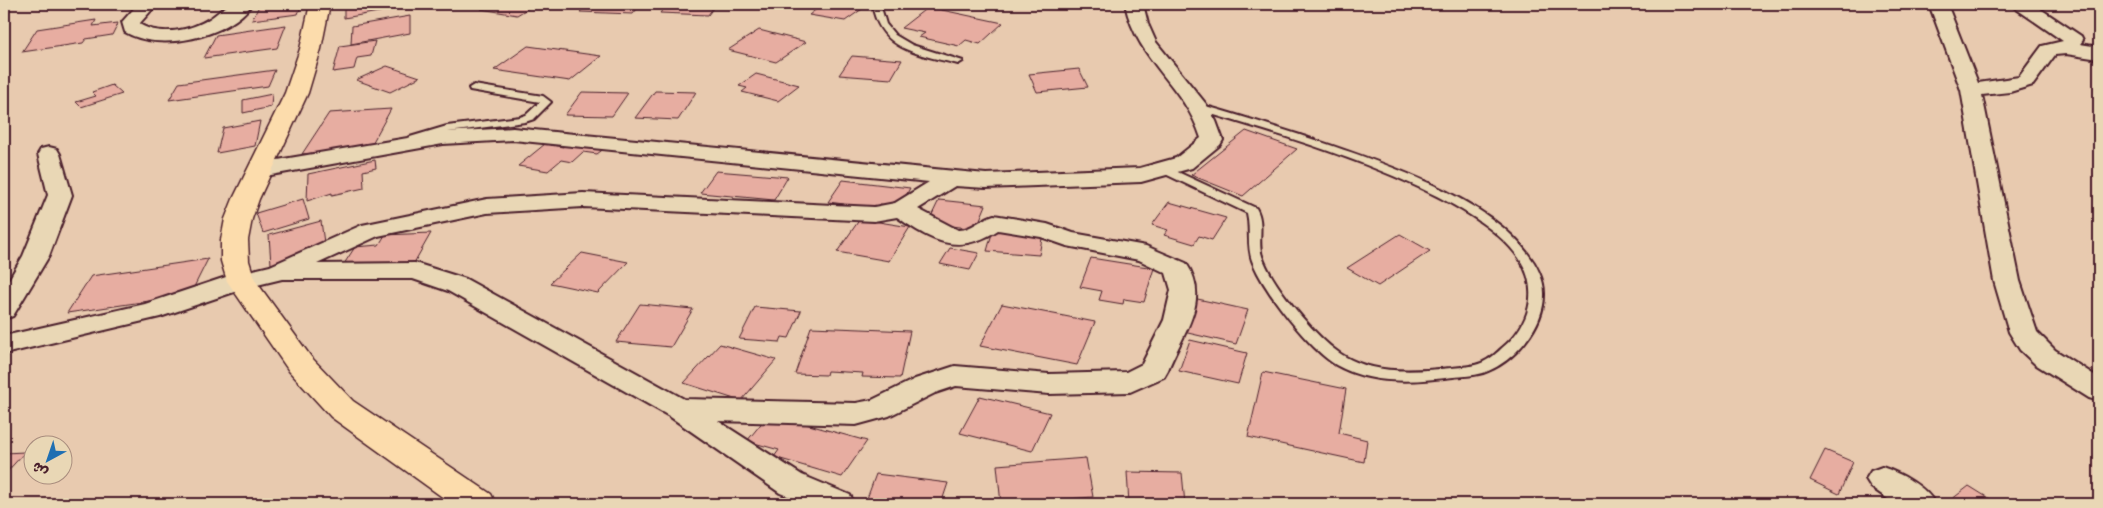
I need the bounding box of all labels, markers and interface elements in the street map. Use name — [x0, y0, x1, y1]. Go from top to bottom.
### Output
north arrow — [22, 436, 72, 486]
text: ش — [29, 458, 51, 481]

